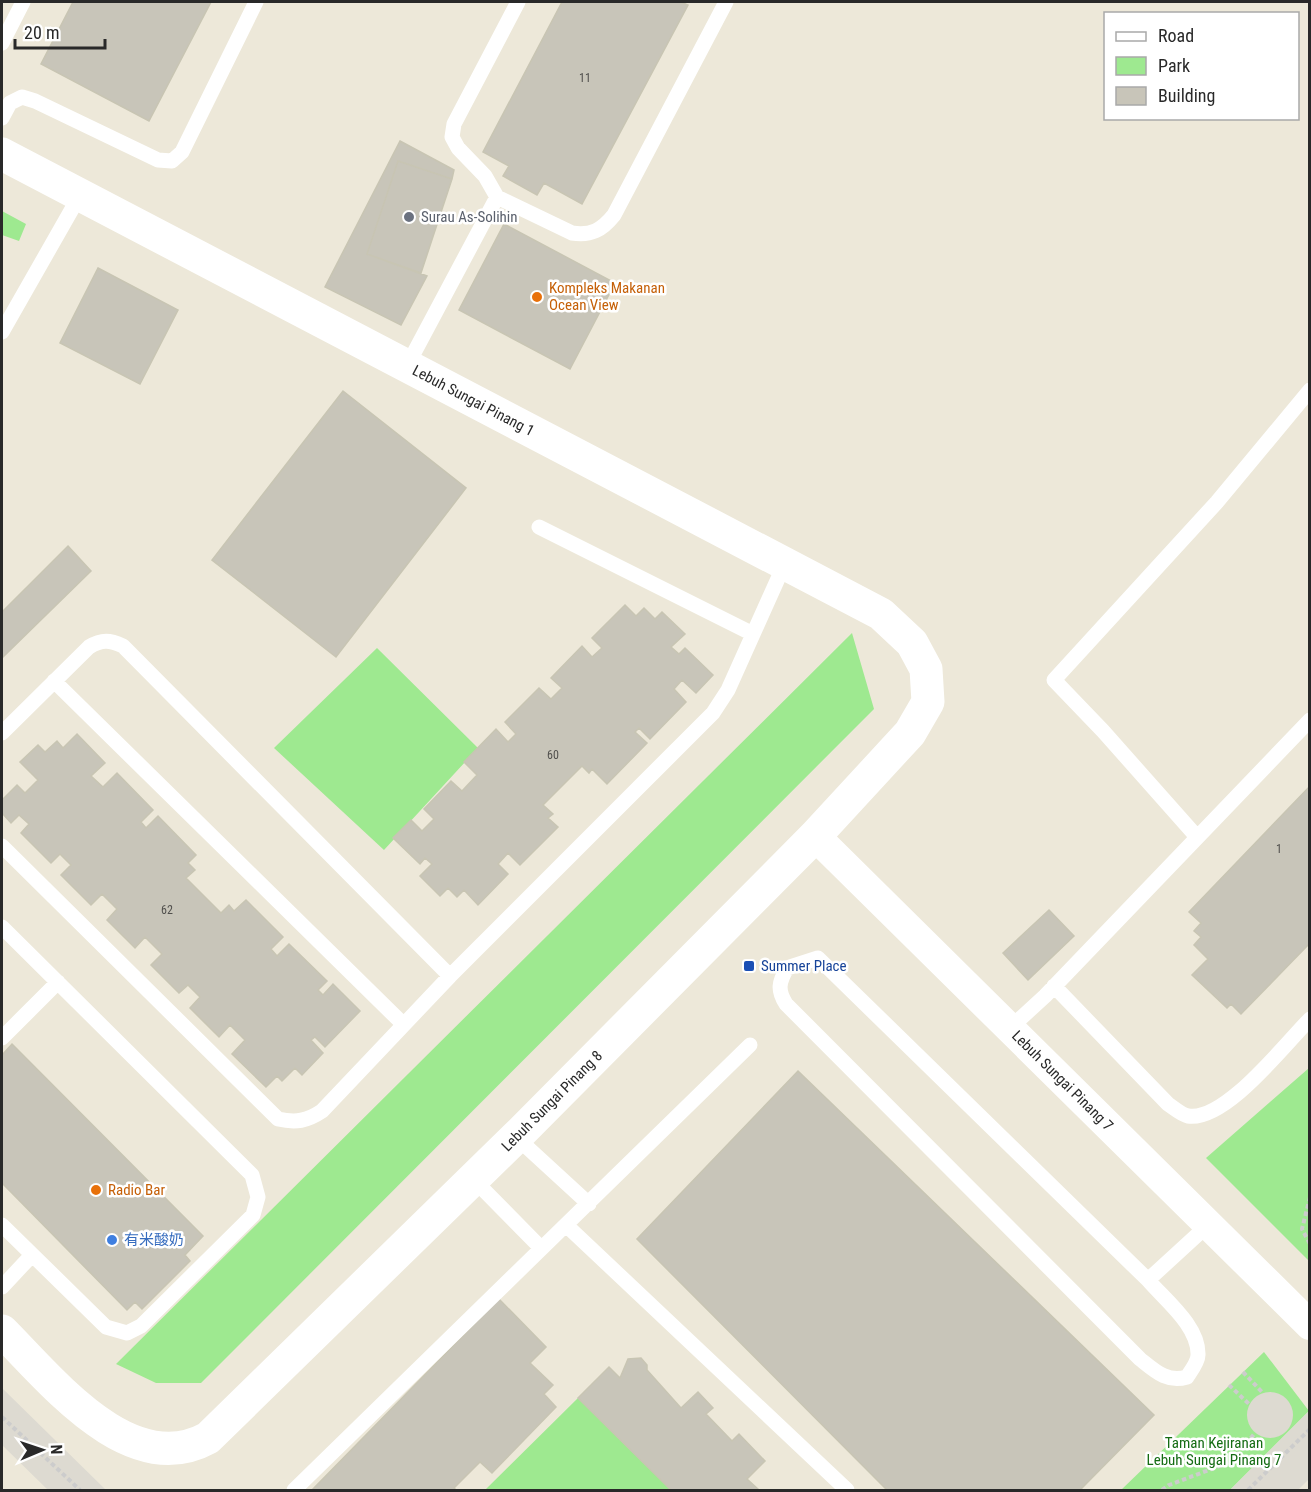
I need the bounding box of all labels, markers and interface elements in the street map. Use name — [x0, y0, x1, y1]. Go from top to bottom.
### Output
scale bar — [15, 12, 105, 50]
legend — [1104, 12, 1299, 120]
text: 20 m — [24, 22, 59, 43]
text: Road — [1158, 25, 1194, 46]
text: Park — [1158, 55, 1190, 76]
house number: 11 — [579, 71, 591, 85]
text: Building — [1158, 85, 1215, 106]
place label: Surau As-Solihin — [421, 208, 518, 226]
marker: Surau As-Solihin — [402, 210, 416, 224]
place label: Kompleks Makanan Ocean View — [549, 279, 665, 314]
marker: Kompleks Makanan Ocean View — [530, 290, 544, 304]
street label: Lebuh Sungai Pinang 1 — [409, 361, 537, 440]
house number: 60 — [547, 748, 559, 762]
house number: 1 — [1276, 842, 1282, 856]
house number: 62 — [161, 903, 173, 917]
place label: Summer Place — [761, 957, 847, 975]
marker: Summer Place — [742, 959, 756, 973]
street label: Lebuh Sungai Pinang 7 — [1008, 1027, 1117, 1134]
street label: Lebuh Sungai Pinang 8 — [498, 1047, 606, 1155]
place label: Radio Bar — [108, 1181, 165, 1199]
marker: Radio Bar — [89, 1183, 103, 1197]
place label: 有米酸奶 — [124, 1231, 184, 1249]
marker: 有米酸奶 — [105, 1233, 119, 1247]
north arrow — [12, 1420, 72, 1480]
park label: Taman Kejiranan Lebuh Sungai Pinang 7 — [1147, 1434, 1281, 1469]
text: N — [47, 1444, 66, 1455]

